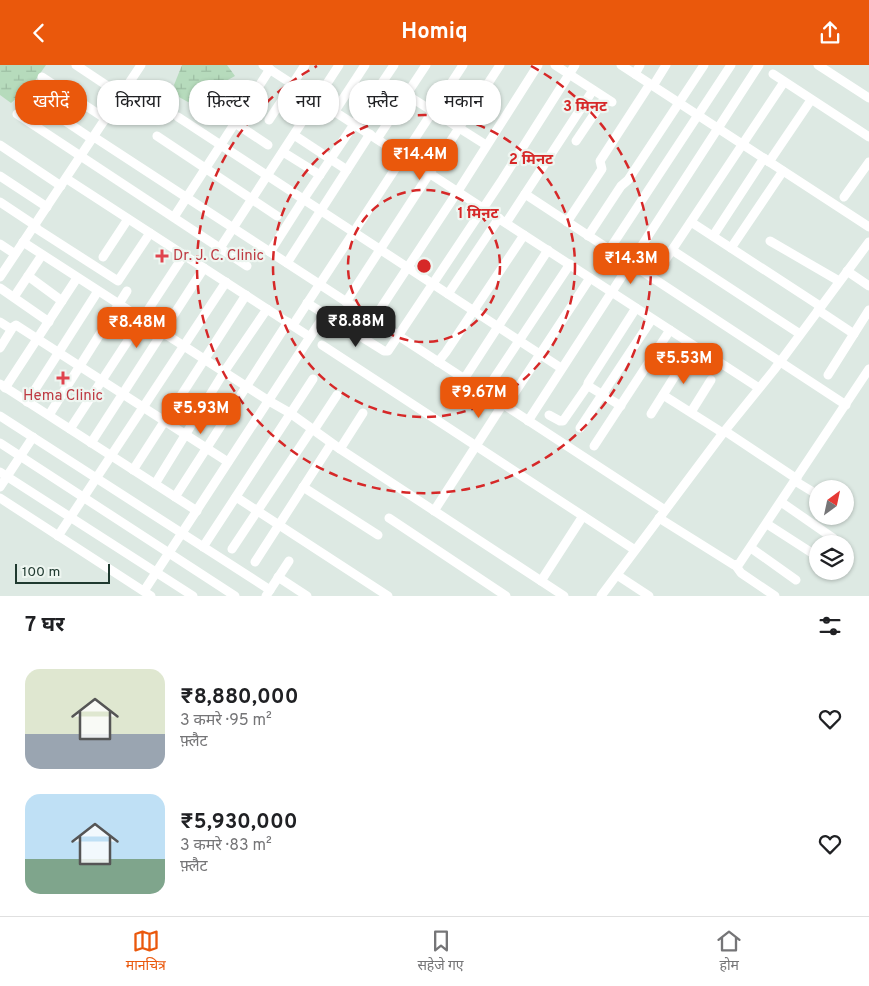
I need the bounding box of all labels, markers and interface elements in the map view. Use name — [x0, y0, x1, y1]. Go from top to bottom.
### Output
icon: back — [25, 19, 53, 47]
text: Homiq — [401, 19, 468, 46]
icon: share — [816, 19, 844, 47]
chip: खरीदें — [15, 80, 87, 125]
chip: किराया — [97, 80, 179, 125]
chip: फ़िल्टर — [189, 80, 268, 125]
chip: नया — [278, 80, 339, 125]
chip: फ़्लैट — [349, 80, 416, 125]
chip: मकान — [426, 80, 501, 125]
text: 3 मिनट — [563, 98, 608, 117]
pin: ₹14.4M — [379, 139, 461, 181]
text: ₹14.4M — [393, 145, 447, 165]
text: 2 मिनट — [509, 151, 554, 170]
text: 1 मिनट — [457, 205, 500, 224]
pin: ₹14.3M — [590, 243, 672, 285]
place label: Dr. J. C. Clinic — [173, 247, 264, 266]
marker: Dr. J. C. Clinic — [155, 249, 169, 263]
text: ₹14.3M — [604, 249, 658, 269]
centre of rings — [415, 257, 433, 275]
pin: ₹8.88M — [315, 305, 397, 348]
pin: ₹8.48M — [96, 307, 178, 349]
text: ₹8.88M — [327, 312, 385, 332]
text: ₹8.48M — [108, 313, 166, 333]
pin: ₹5.53M — [643, 343, 725, 385]
text: ₹5.53M — [656, 349, 712, 369]
marker: Hema Clinic — [56, 371, 70, 385]
pin: ₹9.67M — [438, 377, 520, 419]
text: ₹9.67M — [451, 383, 507, 403]
place label: Hema Clinic — [23, 387, 103, 406]
pin: ₹5.93M — [160, 393, 242, 435]
text: ₹5.93M — [173, 399, 229, 419]
north arrow — [809, 480, 854, 525]
map controls — [809, 480, 854, 580]
button: layers — [809, 535, 854, 580]
scale bar — [15, 561, 110, 584]
text: 100 m — [22, 564, 60, 581]
text: 7 घर — [25, 612, 64, 639]
icon: filters — [816, 612, 844, 640]
text: ₹8,880,000 — [180, 684, 298, 711]
icon: home — [65, 689, 125, 749]
icon: heart — [816, 705, 844, 733]
text: 3 कमरे · 95 m² — [180, 711, 272, 731]
text: फ़्लैट — [180, 732, 208, 752]
text: ₹5,930,000 — [180, 809, 298, 836]
icon: home — [65, 814, 125, 874]
icon: heart — [816, 830, 844, 858]
text: 3 कमरे · 83 m² — [180, 836, 272, 856]
text: फ़्लैट — [180, 857, 208, 877]
tab: मानचित्र — [126, 927, 166, 976]
tab: सहेजे गए — [417, 927, 464, 976]
tab: होम — [715, 927, 743, 976]

